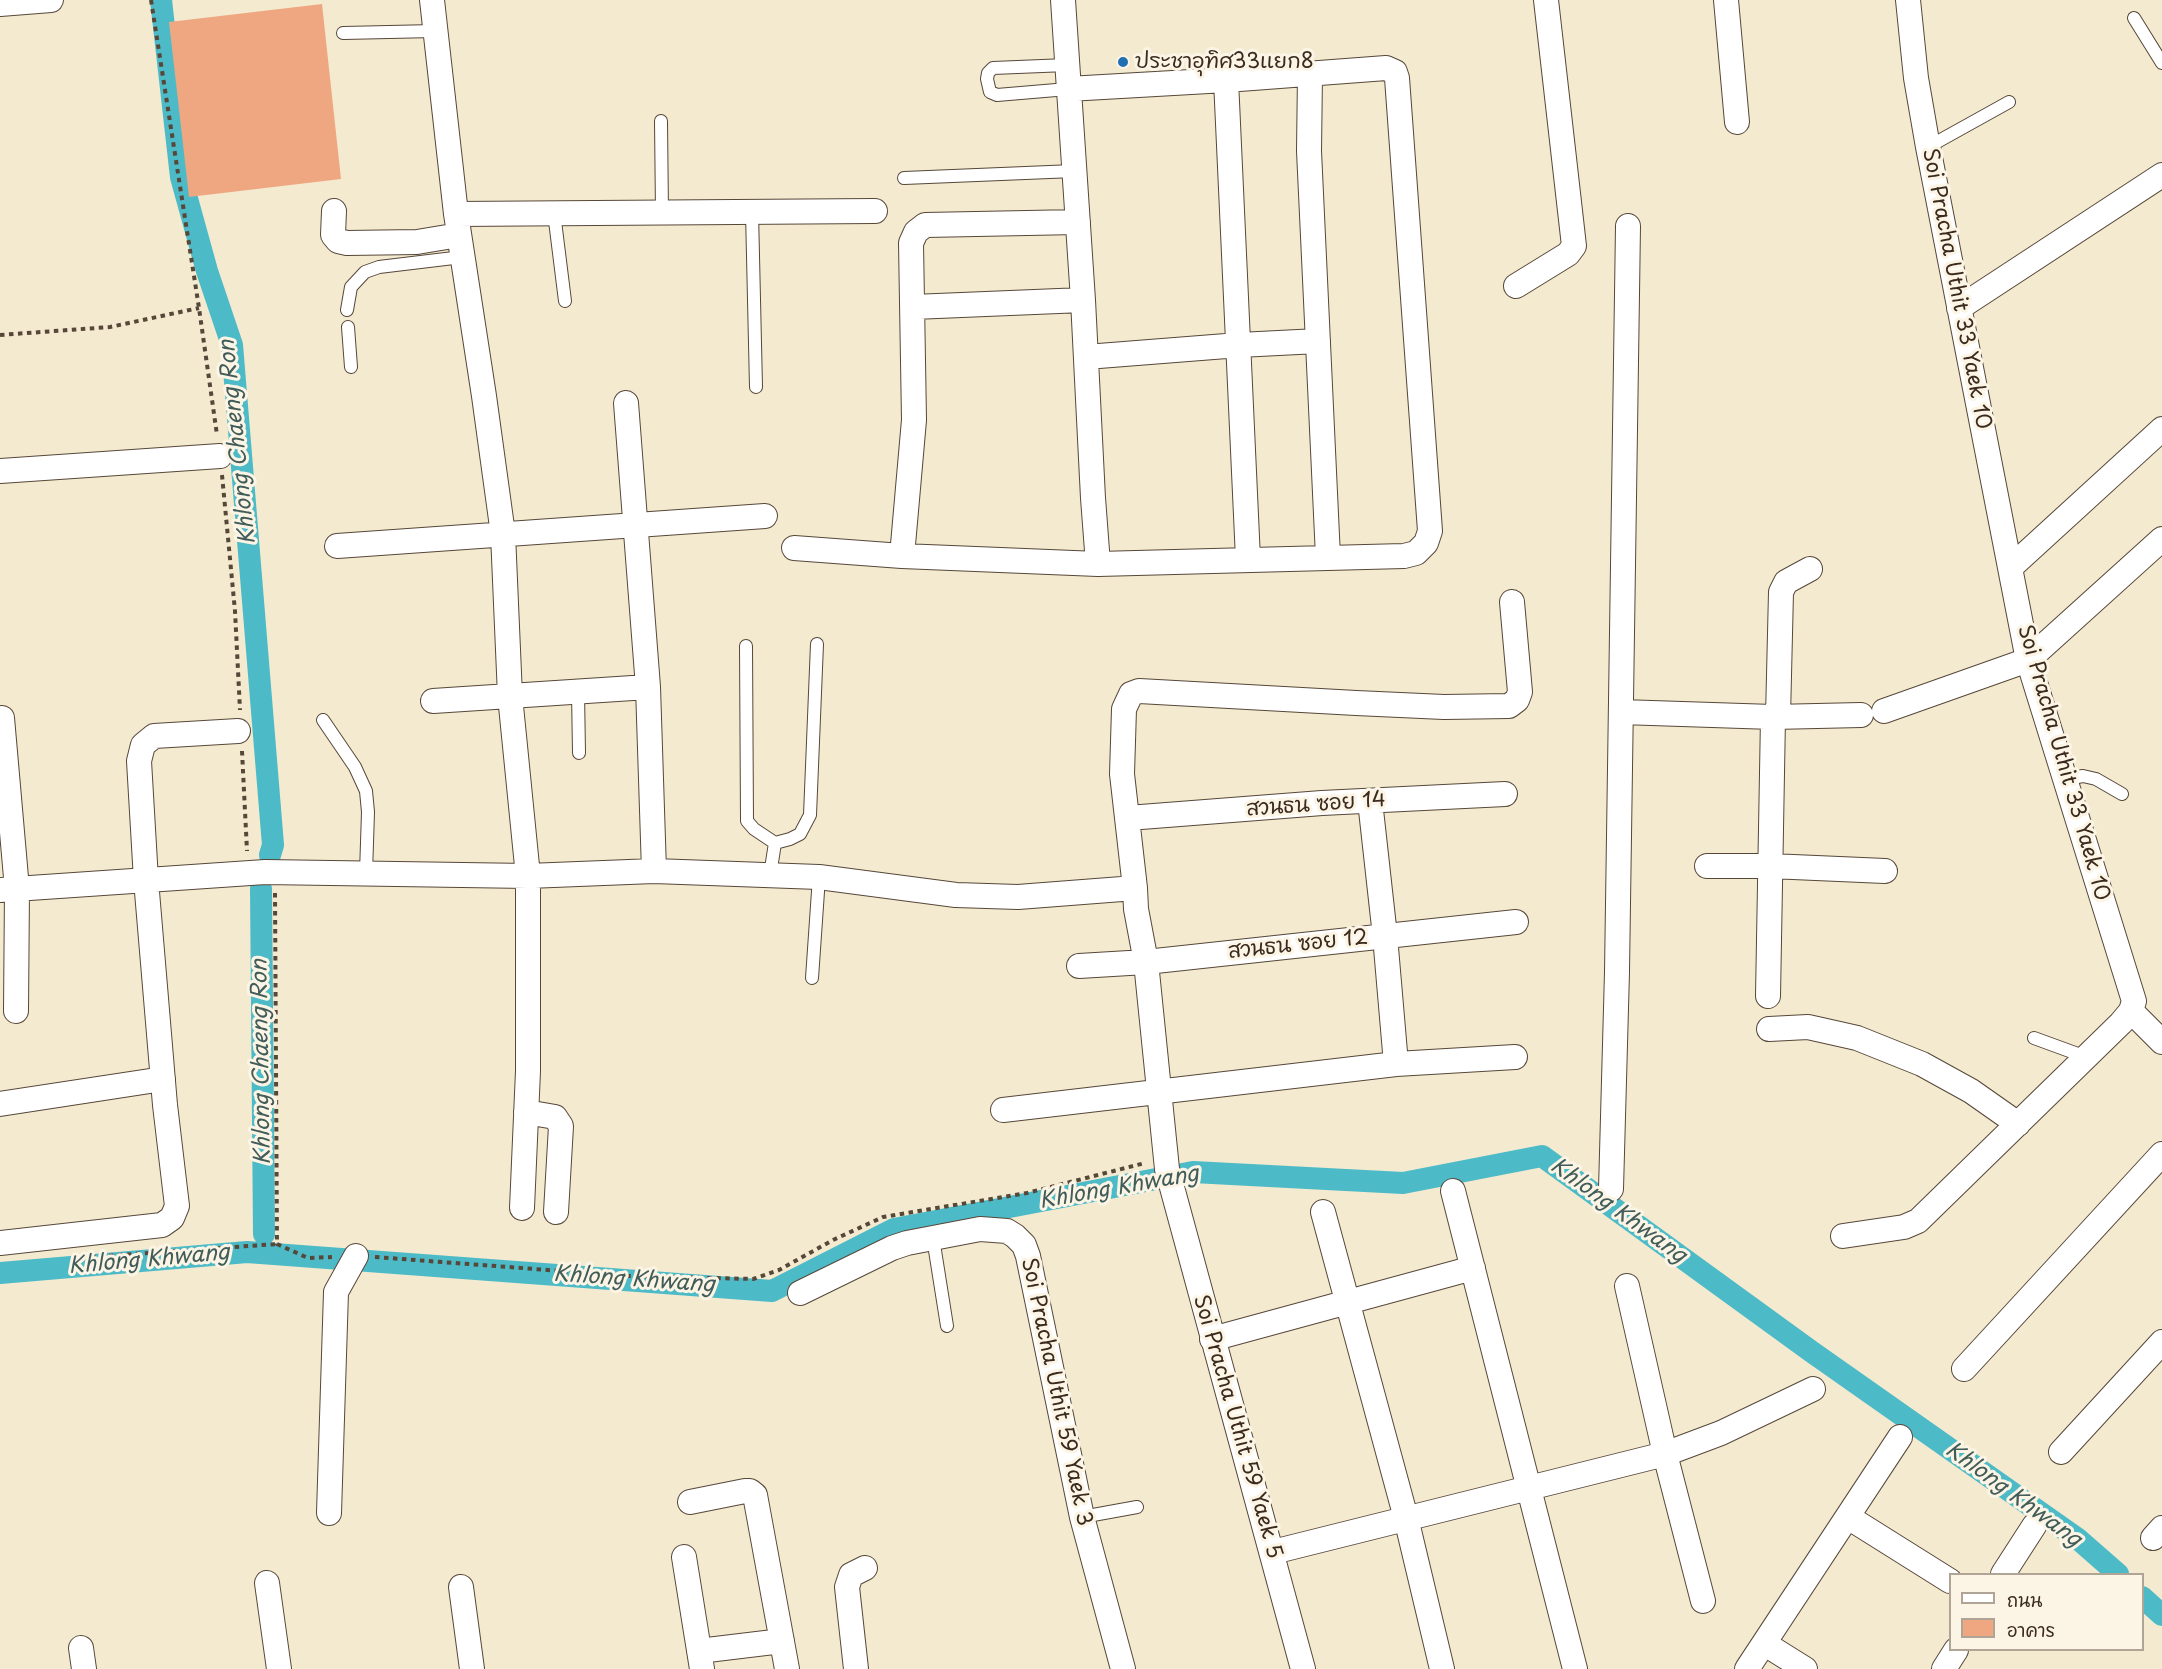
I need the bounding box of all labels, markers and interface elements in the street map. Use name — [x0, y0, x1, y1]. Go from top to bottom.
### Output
place label: ประชาอุทิศ33แยก8 — [1135, 49, 1314, 75]
marker: ประชาอุทิศ33แยก8 — [1116, 55, 1130, 69]
street label: Soi Pracha Uthit 33 Yaek 10 — [1916, 147, 1996, 431]
water label: Khlong Chaeng Ron — [214, 338, 262, 546]
street label: Soi Pracha Uthit 33 Yaek 10 — [2012, 622, 2114, 904]
street label: สวนธน ซอย 14 — [1245, 788, 1387, 822]
street label: สวนธน ซอย 12 — [1227, 925, 1369, 965]
water label: Khlong Chaeng Ron — [247, 959, 277, 1165]
water label: Khlong Khwang — [1545, 1153, 1691, 1269]
water label: Khlong Khwang — [1037, 1161, 1201, 1215]
water label: Khlong Khwang — [67, 1240, 231, 1280]
street label: Soi Pracha Uthit 59 Yaek 3 — [1015, 1256, 1097, 1528]
water label: Khlong Khwang — [553, 1261, 715, 1299]
street label: Soi Pracha Uthit 59 Yaek 5 — [1187, 1293, 1287, 1561]
water label: Khlong Khwang — [1940, 1437, 2086, 1553]
legend — [1949, 1573, 2144, 1651]
text: ถนน — [2007, 1586, 2042, 1613]
text: อาคาร — [2007, 1616, 2055, 1643]

